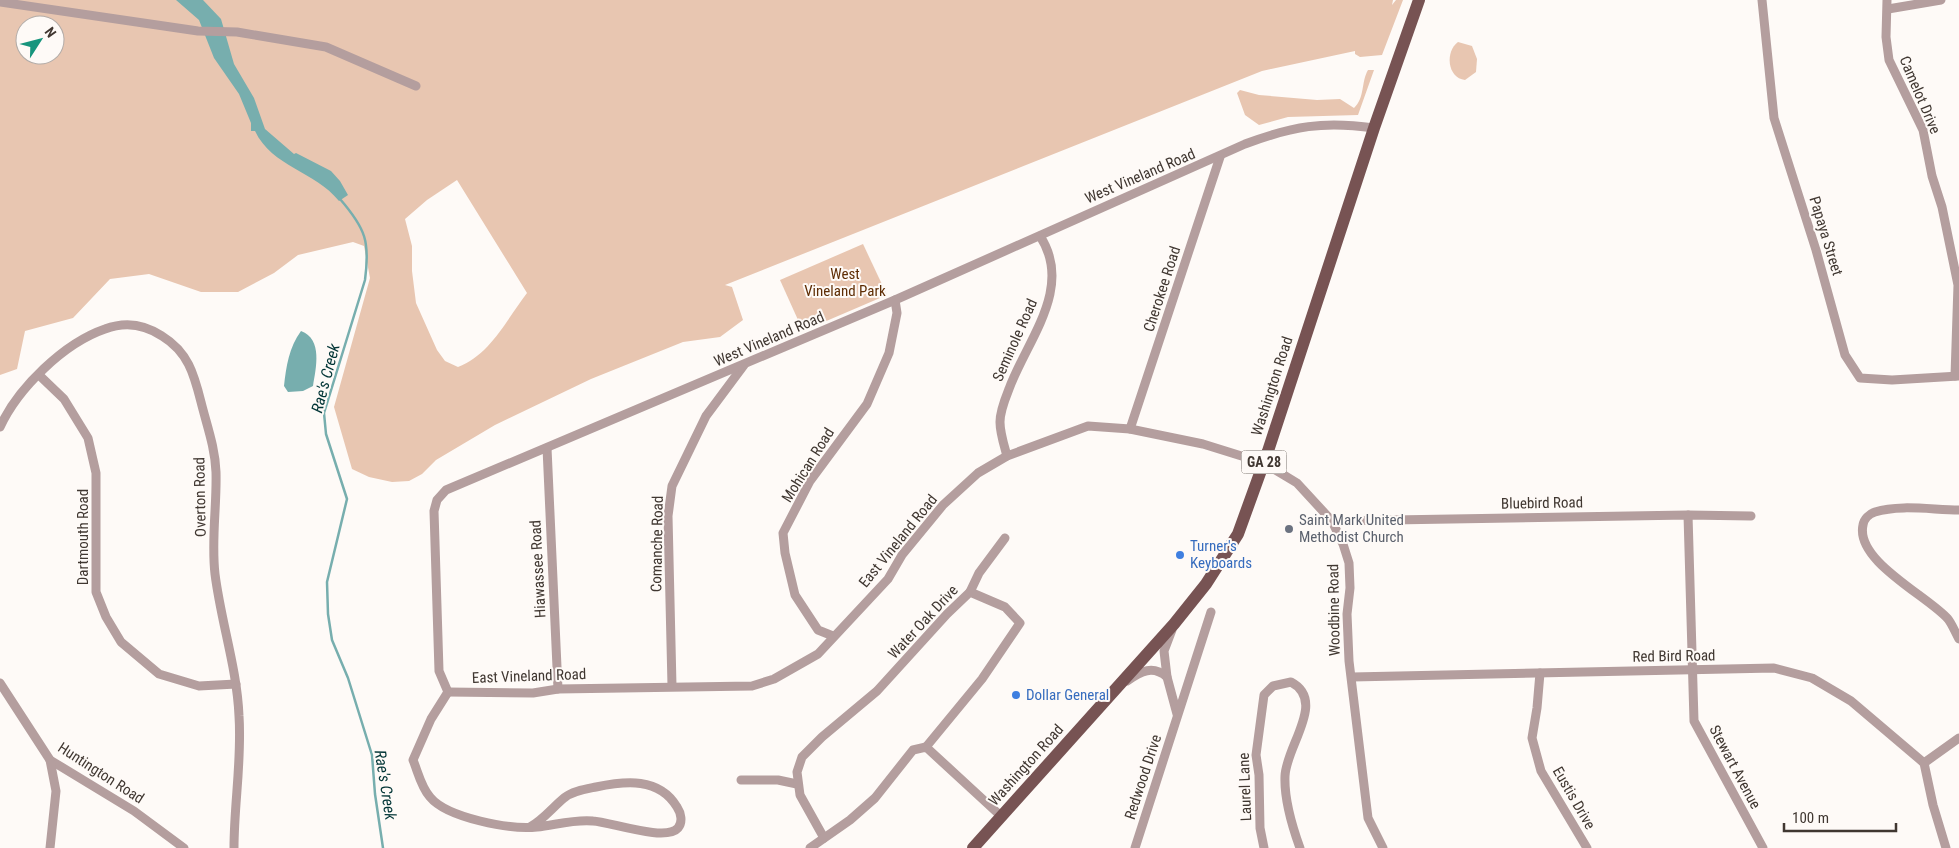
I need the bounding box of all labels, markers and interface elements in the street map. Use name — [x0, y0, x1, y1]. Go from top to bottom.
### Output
north arrow — [15, 15, 65, 65]
text: N — [42, 24, 60, 41]
street label: Camelot Drive — [1896, 53, 1944, 137]
street label: West Vineland Road — [1082, 145, 1198, 207]
street label: Papaya Street — [1805, 194, 1847, 278]
street label: Cherokee Road — [1140, 244, 1184, 334]
park label: West Vineland Park — [804, 265, 886, 300]
street label: Seminole Road — [989, 296, 1041, 384]
street label: West Vineland Road — [711, 308, 827, 370]
street label: Washington Road — [1247, 334, 1297, 438]
water label: Rae's Creek — [307, 341, 344, 415]
street label: Mohican Road — [778, 424, 838, 506]
road number: GA 28 — [1242, 451, 1286, 474]
street label: Overton Road — [190, 457, 210, 537]
street label: Dartmouth Road — [74, 489, 92, 585]
street label: East Vineland Road — [855, 491, 941, 591]
street label: Bluebird Road — [1501, 493, 1583, 513]
street label: Comanche Road — [647, 496, 667, 592]
place label: Saint Mark United Methodist Church — [1299, 511, 1404, 546]
street label: Hiawassee Road — [526, 520, 550, 618]
marker: Saint Mark United Methodist Church — [1283, 523, 1295, 535]
place label: Turner's Keyboards — [1190, 537, 1252, 572]
marker: Turner's Keyboards — [1174, 549, 1186, 561]
street label: Woodbine Road — [1324, 564, 1344, 656]
street label: Water Oak Drive — [884, 581, 962, 663]
street label: Red Bird Road — [1632, 646, 1716, 666]
street label: East Vineland Road — [472, 665, 586, 687]
place label: Dollar General — [1026, 686, 1109, 704]
marker: Dollar General — [1010, 689, 1022, 701]
street label: Washington Road — [985, 721, 1067, 809]
street label: Stewart Avenue — [1705, 722, 1765, 812]
street label: Redwood Drive — [1121, 732, 1165, 822]
street label: Huntington Road — [55, 738, 147, 808]
water label: Rae's Creek — [371, 749, 401, 822]
street label: Laurel Lane — [1235, 752, 1255, 822]
street label: Eustis Drive — [1549, 763, 1599, 833]
scale bar — [1784, 800, 1896, 832]
text: 100 m — [1792, 809, 1829, 827]

